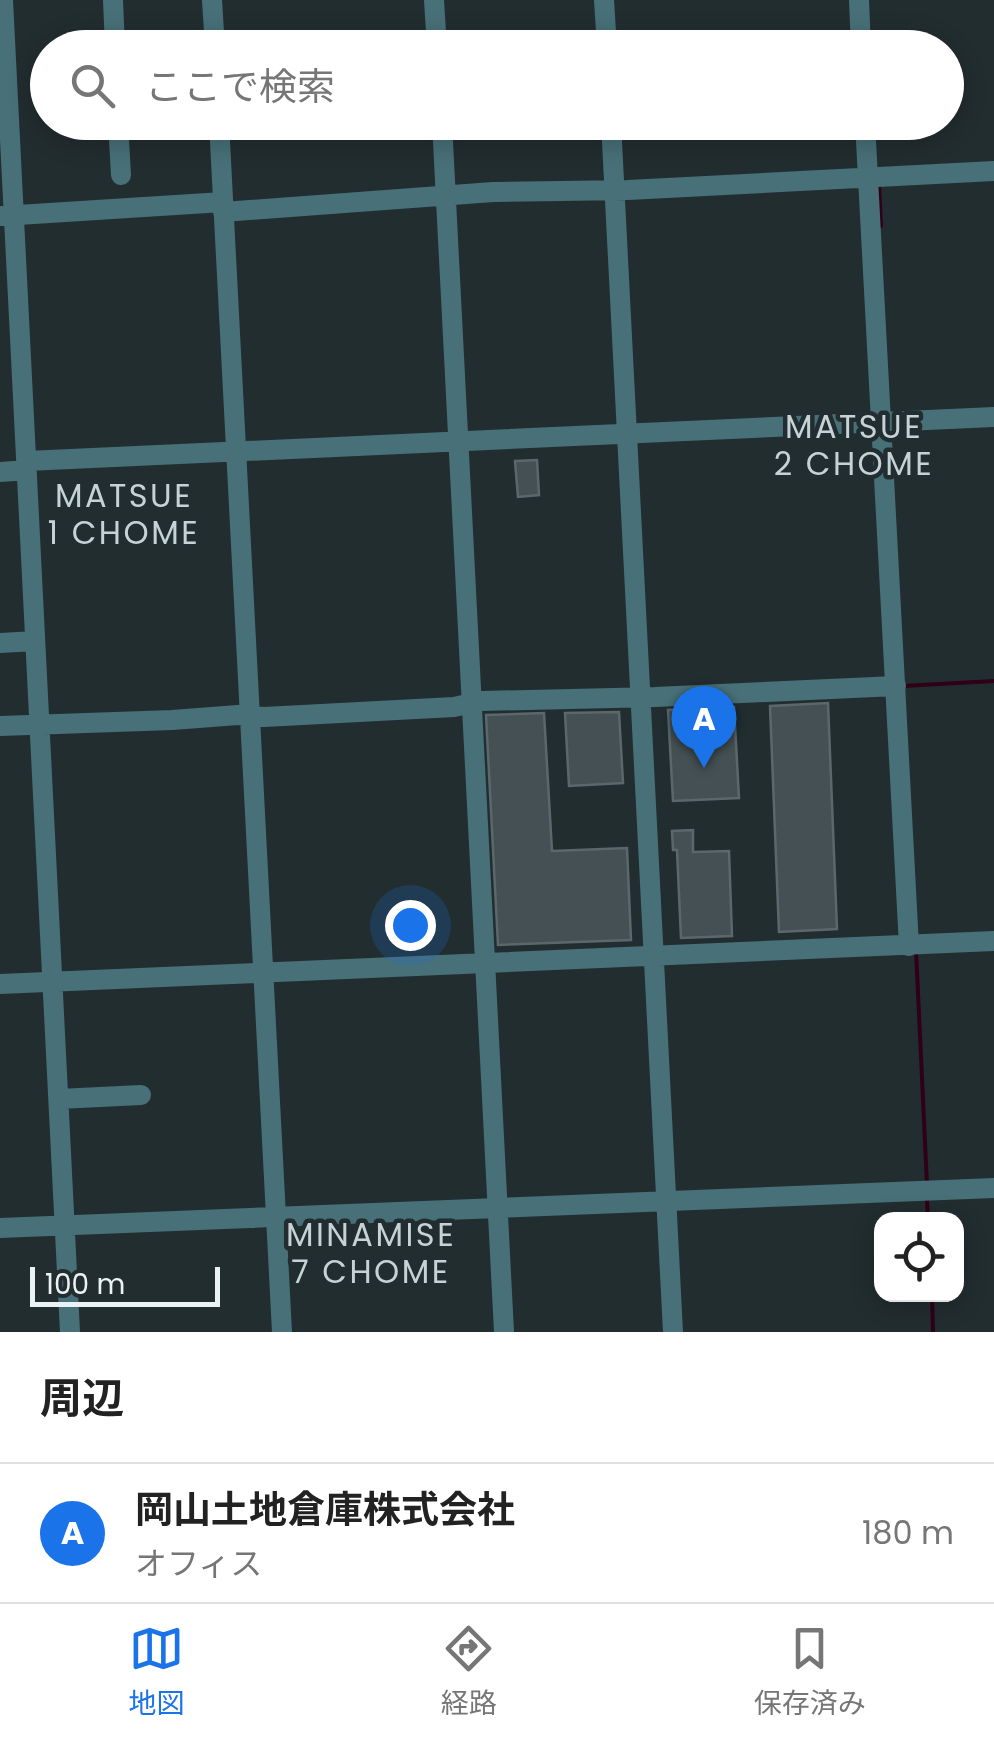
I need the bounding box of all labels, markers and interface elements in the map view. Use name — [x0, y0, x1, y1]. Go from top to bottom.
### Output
search box — [30, 30, 964, 140]
icon: search — [65, 58, 120, 113]
text: ここで検索 — [145, 60, 335, 113]
district label: MATSUE 2 CHOME — [774, 404, 934, 486]
district label: MATSUE 1 CHOME — [48, 473, 200, 555]
pin: A — [672, 686, 736, 768]
your location — [385, 900, 436, 951]
district label: MINAMISE 7 CHOME — [286, 1212, 456, 1294]
map controls — [874, 1212, 964, 1302]
button: locate — [874, 1212, 964, 1302]
scale bar — [30, 1262, 220, 1306]
text: 100 m — [45, 1265, 125, 1304]
text: 周辺 — [40, 1369, 124, 1428]
text: 岡山土地倉庫株式会社 — [135, 1483, 515, 1536]
text: A — [61, 1510, 84, 1555]
text: 180 m — [862, 1510, 954, 1555]
text: オフィス — [135, 1541, 262, 1586]
tab: 地図 — [128, 1621, 184, 1725]
tab: 経路 — [441, 1621, 497, 1725]
tab: 保存済み — [754, 1621, 866, 1725]

